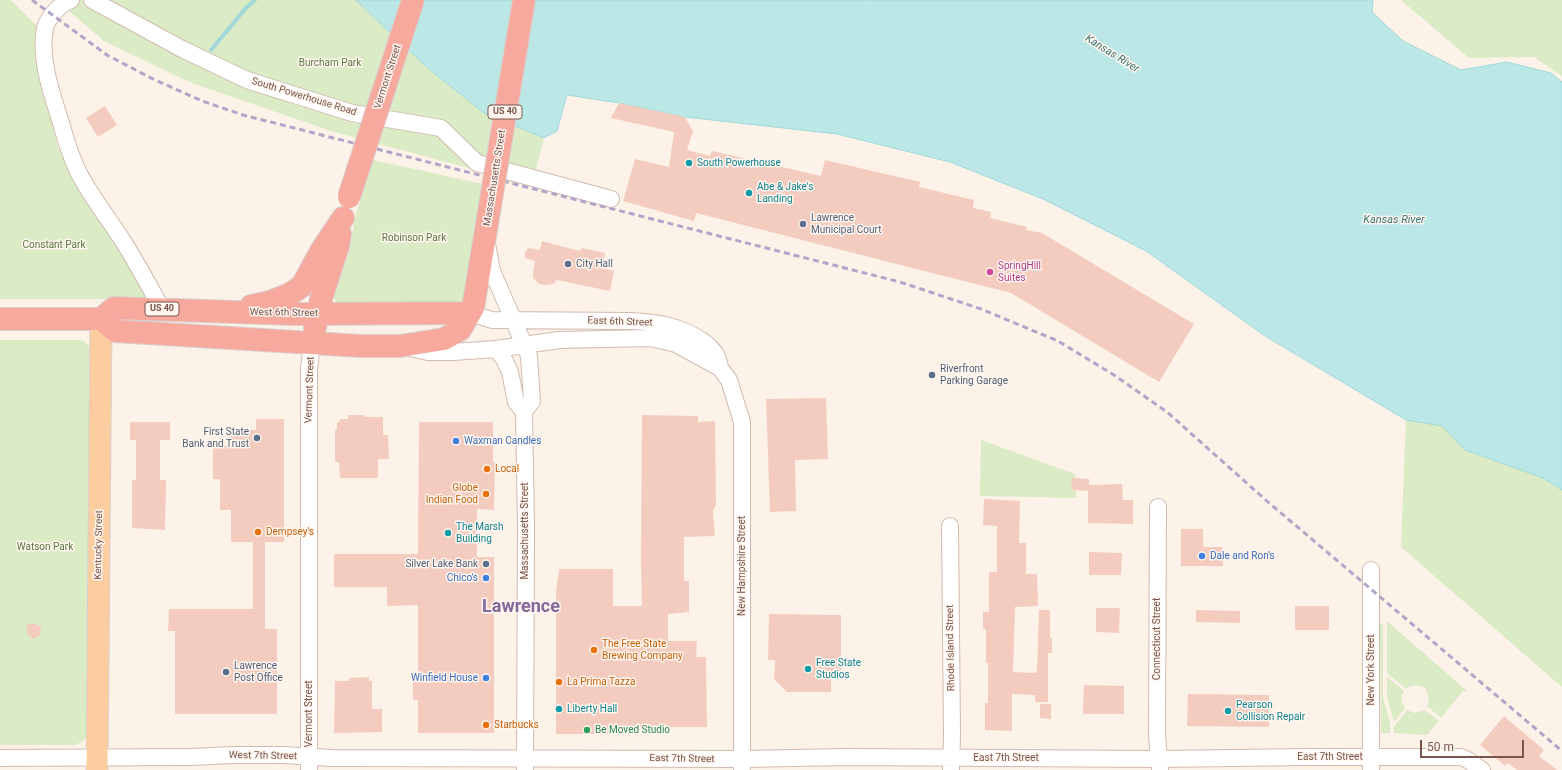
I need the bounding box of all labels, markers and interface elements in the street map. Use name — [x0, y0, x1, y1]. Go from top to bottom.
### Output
water label: Kansas River — [1082, 32, 1142, 76]
street label: Vermont Street — [372, 43, 404, 111]
park label: Burcham Park — [299, 57, 361, 69]
street label: South Powerhouse Road — [250, 75, 358, 119]
road number: US 40 — [488, 105, 522, 119]
street label: Massachusetts Street — [481, 129, 509, 227]
place label: South Powerhouse — [697, 157, 781, 169]
marker: South Powerhouse — [684, 158, 694, 168]
place label: Abe & Jake's Landing — [757, 181, 813, 204]
marker: Abe & Jake's Landing — [744, 188, 754, 198]
place label: Lawrence Municipal Court — [811, 212, 881, 236]
water label: Kansas River — [1363, 213, 1425, 227]
marker: Lawrence Municipal Court — [798, 219, 808, 229]
park label: Robinson Park — [382, 232, 446, 244]
park label: Constant Park — [22, 239, 86, 251]
place label: City Hall — [576, 258, 613, 270]
marker: City Hall — [563, 259, 573, 269]
place label: SpringHill Suites — [998, 260, 1041, 284]
marker: SpringHill Suites — [985, 267, 995, 277]
road number: US 40 — [145, 302, 179, 316]
street label: West 6th Street — [250, 306, 318, 320]
street label: East 6th Street — [587, 315, 653, 329]
street label: Vermont Street — [303, 356, 317, 424]
place label: Riverfront Parking Garage — [940, 363, 1008, 386]
marker: Riverfront Parking Garage — [927, 370, 937, 380]
place label: First State Bank and Trust — [182, 426, 249, 450]
marker: First State Bank and Trust — [252, 433, 262, 443]
place label: Waxman Candles — [464, 435, 541, 447]
marker: Waxman Candles — [451, 436, 461, 446]
place label: Local — [495, 463, 519, 475]
marker: Local — [482, 464, 492, 474]
place label: Globe Indian Food — [426, 482, 478, 506]
street label: Massachusetts Street — [519, 482, 531, 580]
marker: Globe Indian Food — [481, 489, 491, 499]
street label: Kentucky Street — [92, 510, 106, 580]
street label: New Hampshire Street — [736, 516, 748, 616]
place label: The Marsh Building — [456, 521, 503, 544]
place label: Dempsey's — [266, 526, 314, 538]
marker: Dempsey's — [253, 527, 263, 537]
marker: The Marsh Building — [443, 528, 453, 538]
park label: Watson Park — [17, 541, 73, 553]
place label: Dale and Ron's — [1210, 550, 1275, 562]
marker: Dale and Ron's — [1197, 551, 1207, 561]
place label: Silver Lake Bank — [405, 558, 478, 570]
marker: Silver Lake Bank — [481, 559, 491, 569]
place label: Chico's — [447, 572, 478, 584]
marker: Chico's — [481, 573, 491, 583]
district label: Lawrence — [482, 596, 560, 618]
street label: Connecticut Street — [1151, 598, 1163, 680]
street label: Rhode Island Street — [944, 605, 958, 691]
street label: New York Street — [1365, 634, 1377, 706]
place label: The Free State Brewing Company — [602, 638, 683, 662]
marker: The Free State Brewing Company — [589, 645, 599, 655]
place label: Free State Studios — [816, 657, 861, 680]
place label: Lawrence Post Office — [234, 660, 283, 684]
marker: Free State Studios — [803, 664, 813, 674]
marker: Lawrence Post Office — [221, 667, 231, 677]
place label: Winfield House — [411, 672, 478, 684]
marker: Winfield House — [481, 673, 491, 683]
place label: La Prima Tazza — [567, 676, 635, 688]
marker: La Prima Tazza — [554, 677, 564, 687]
street label: Vermont Street — [303, 681, 315, 747]
place label: Pearson Collision Repair — [1236, 699, 1305, 722]
place label: Liberty Hall — [567, 703, 617, 715]
marker: Liberty Hall — [554, 704, 564, 714]
marker: Pearson Collision Repair — [1223, 706, 1233, 716]
place label: Starbucks — [494, 719, 539, 731]
marker: Starbucks — [481, 720, 491, 730]
place label: Be Moved Studio — [595, 724, 670, 736]
marker: Be Moved Studio — [582, 725, 592, 735]
scale bar — [1422, 732, 1526, 758]
text: 50 m — [1427, 740, 1454, 754]
street label: West 7th Street — [229, 749, 297, 763]
street label: East 7th Street — [1297, 751, 1363, 763]
street label: East 7th Street — [649, 752, 715, 766]
street label: East 7th Street — [973, 752, 1039, 764]

